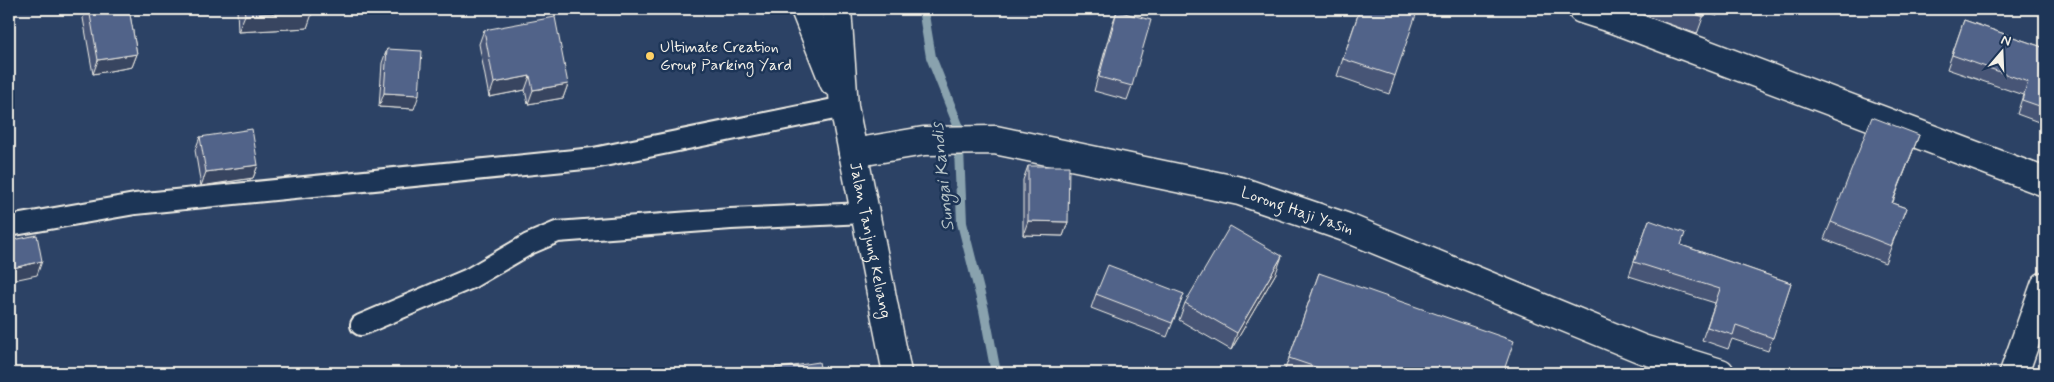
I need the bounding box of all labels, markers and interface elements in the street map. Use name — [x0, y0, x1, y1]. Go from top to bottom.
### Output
north arrow — [1976, 28, 2026, 78]
text: N — [1999, 31, 2013, 51]
place label: Ultimate Creation Group Parking Yard — [660, 37, 792, 77]
marker: Ultimate Creation Group Parking Yard — [644, 50, 656, 62]
water label: Sungai Kandis — [925, 119, 963, 232]
street label: Jalan Tanjung Keluang — [845, 160, 896, 320]
street label: Lorong Haji Yasin — [1238, 182, 1357, 240]

